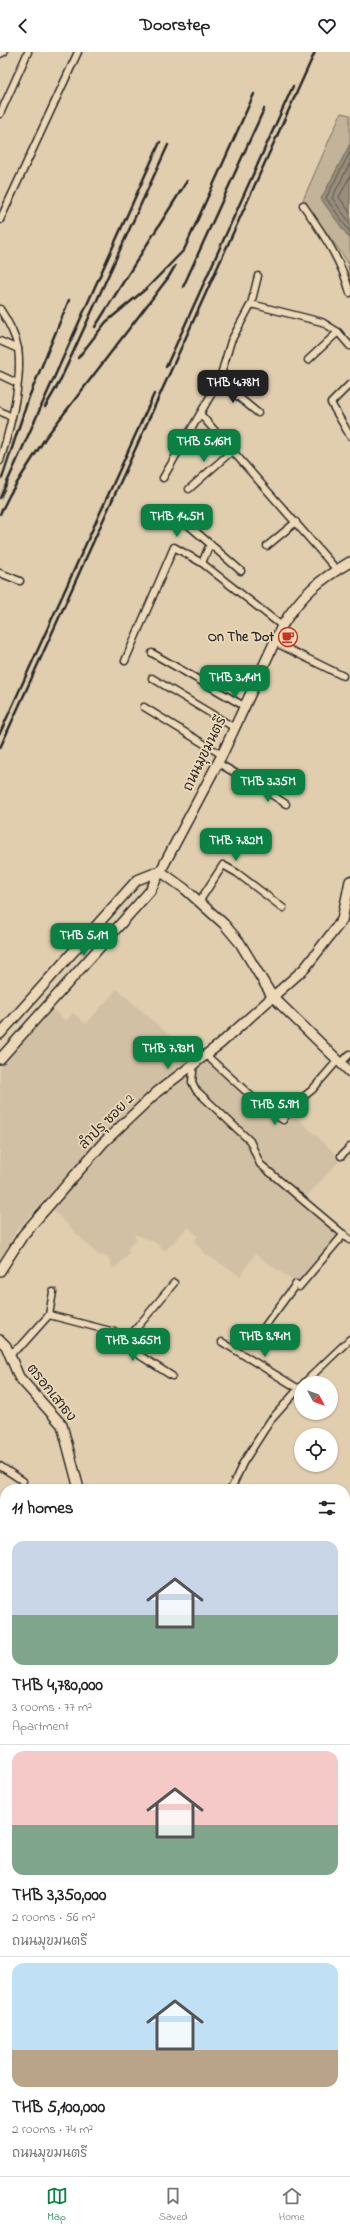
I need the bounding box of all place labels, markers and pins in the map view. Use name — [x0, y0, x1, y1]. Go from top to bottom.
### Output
pin: THB 4.78M — [187, 370, 279, 404]
pin: THB 5.16M — [158, 429, 250, 463]
pin: THB 14.5M — [131, 504, 223, 538]
cafe icon: On The Dot — [277, 626, 299, 648]
place label: On The Dot — [208, 627, 274, 648]
pin: THB 3.14M — [189, 665, 281, 699]
pin: THB 3.35M — [222, 769, 314, 803]
pin: THB 7.82M — [190, 828, 282, 862]
pin: THB 5.1M — [43, 923, 125, 957]
pin: THB 7.93M — [122, 1036, 214, 1070]
pin: THB 5.9M — [234, 1092, 316, 1126]
pin: THB 8.94M — [219, 1324, 311, 1358]
pin: THB 3.65M — [87, 1328, 179, 1362]

